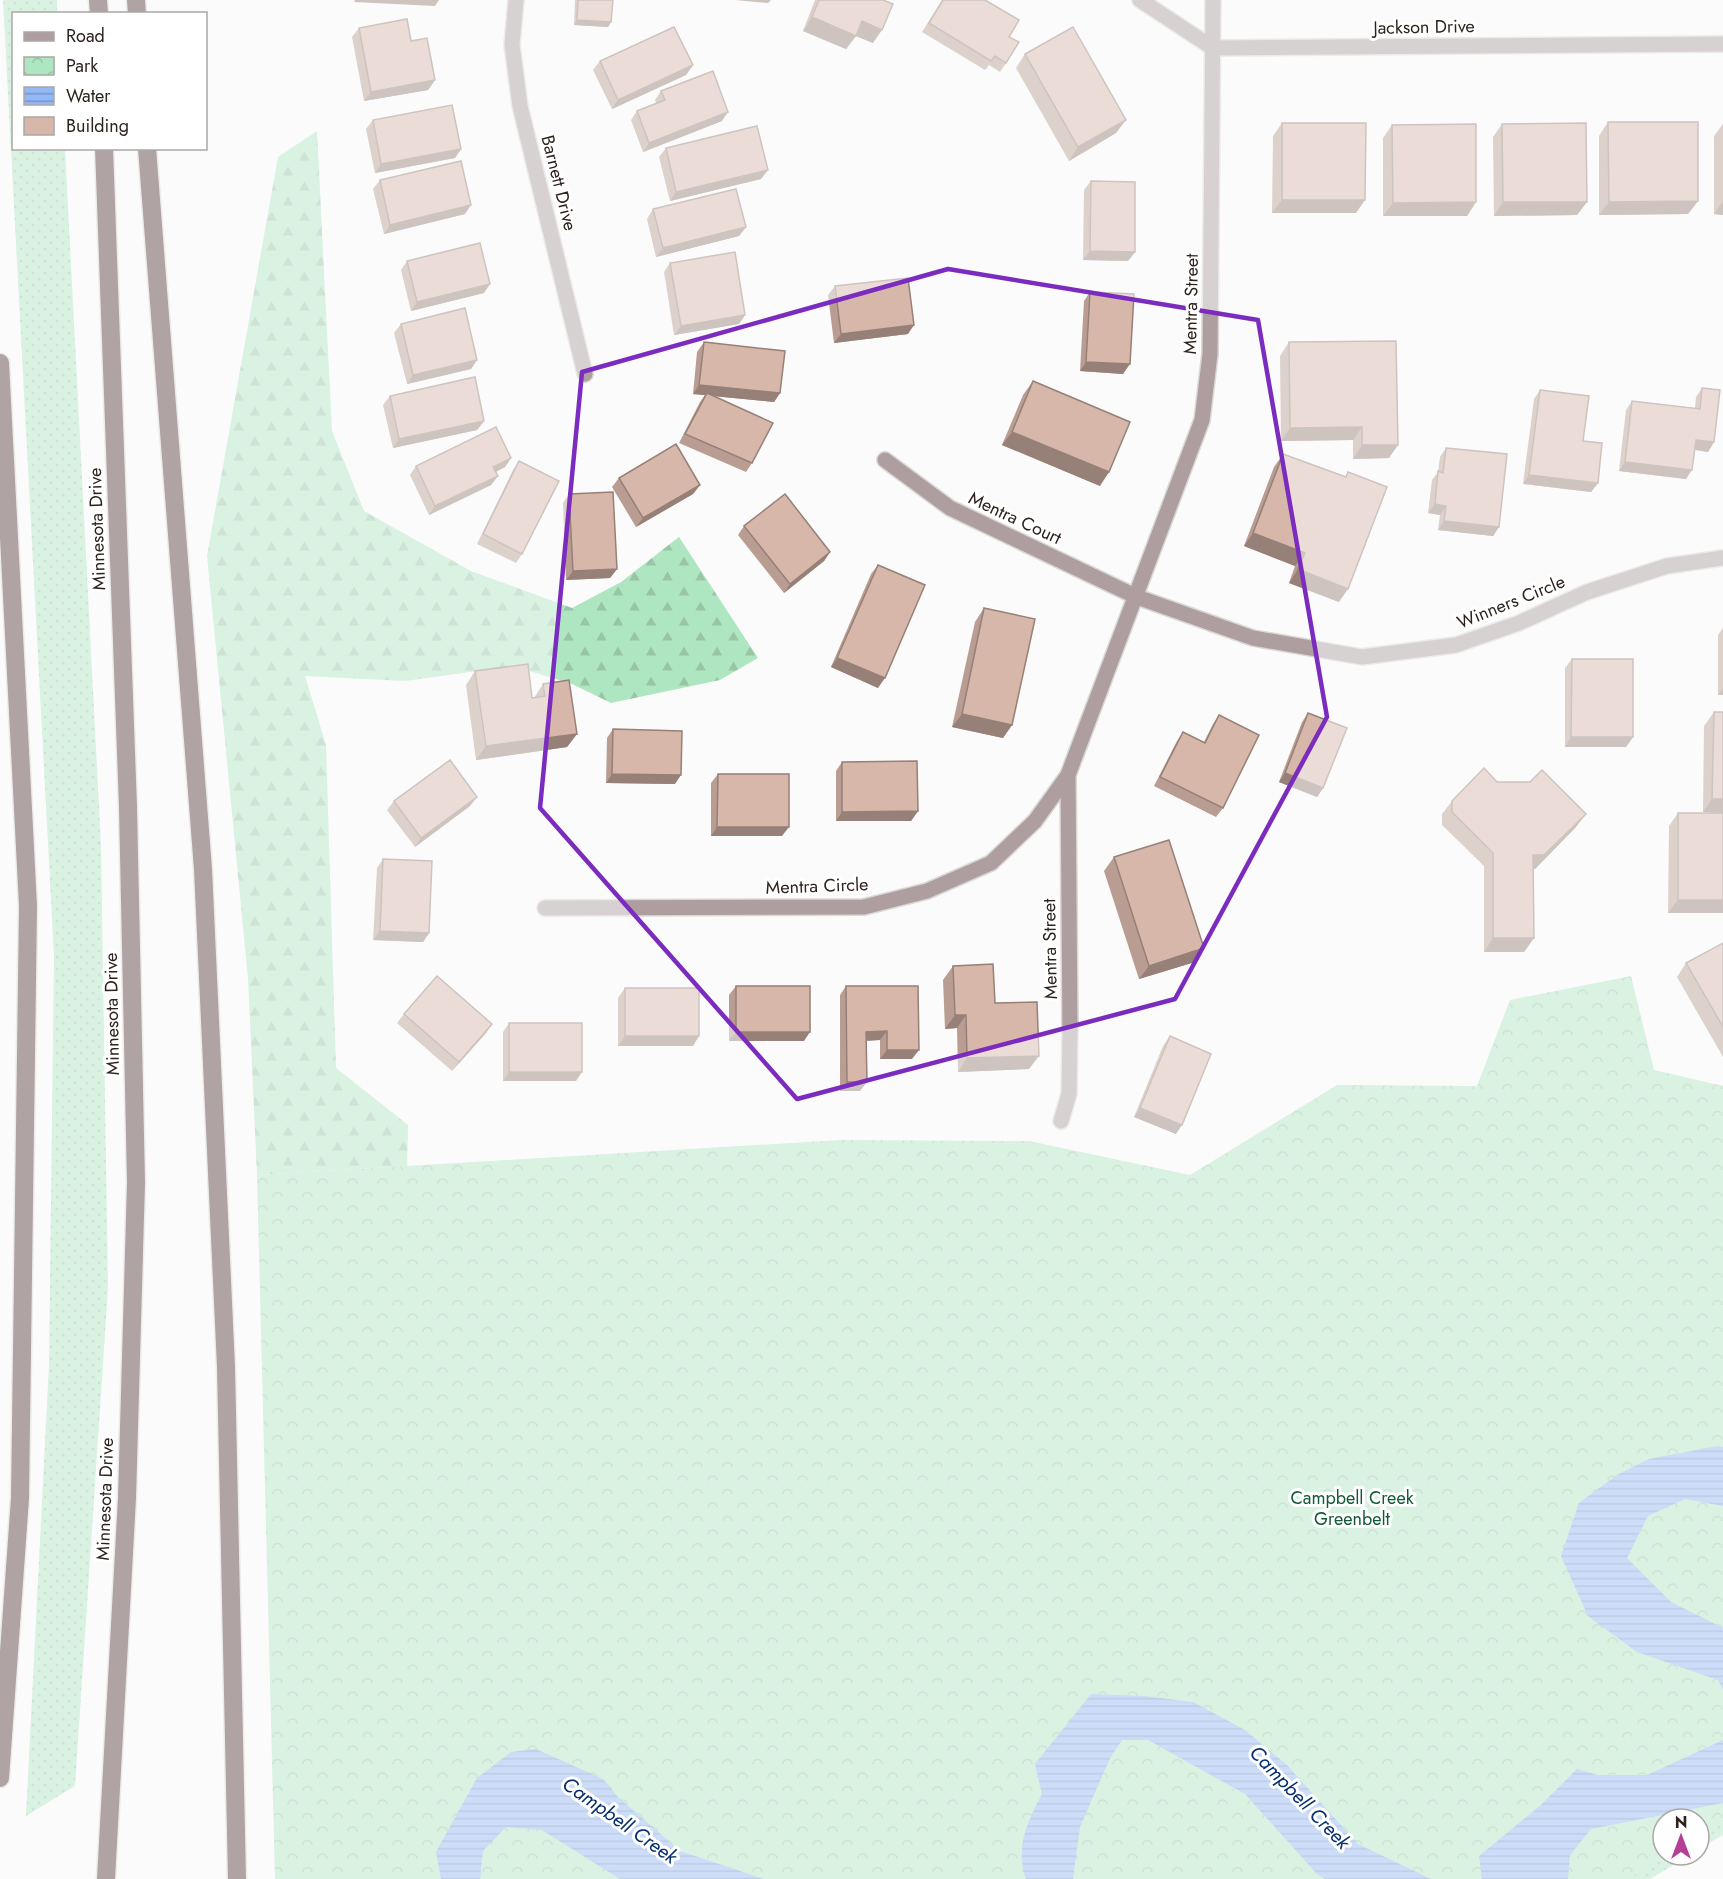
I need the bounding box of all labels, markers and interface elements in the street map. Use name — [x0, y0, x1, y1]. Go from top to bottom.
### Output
legend — [12, 12, 207, 150]
street label: Jackson Drive — [1371, 13, 1475, 41]
text: Road — [66, 23, 105, 49]
text: Park — [66, 53, 98, 79]
text: Water — [66, 83, 111, 109]
text: Building — [66, 113, 129, 139]
street label: Barnett Drive — [535, 132, 583, 234]
street label: Mentra Street — [1177, 253, 1205, 355]
street label: Minnesota Drive — [82, 467, 112, 591]
street label: Mentra Court — [964, 485, 1066, 551]
street label: Winners Circle — [1453, 569, 1569, 635]
street label: Mentra Circle — [765, 871, 869, 901]
street label: Mentra Street — [1036, 898, 1064, 1000]
street label: Minnesota Drive — [98, 952, 126, 1076]
street label: Minnesota Drive — [90, 1437, 120, 1561]
park label: Campbell Creek Greenbelt — [1290, 1485, 1414, 1532]
water label: Campbell Creek — [1242, 1739, 1358, 1857]
water label: Campbell Creek — [556, 1770, 684, 1872]
north arrow — [1651, 1807, 1711, 1867]
text: N — [1675, 1811, 1687, 1834]

